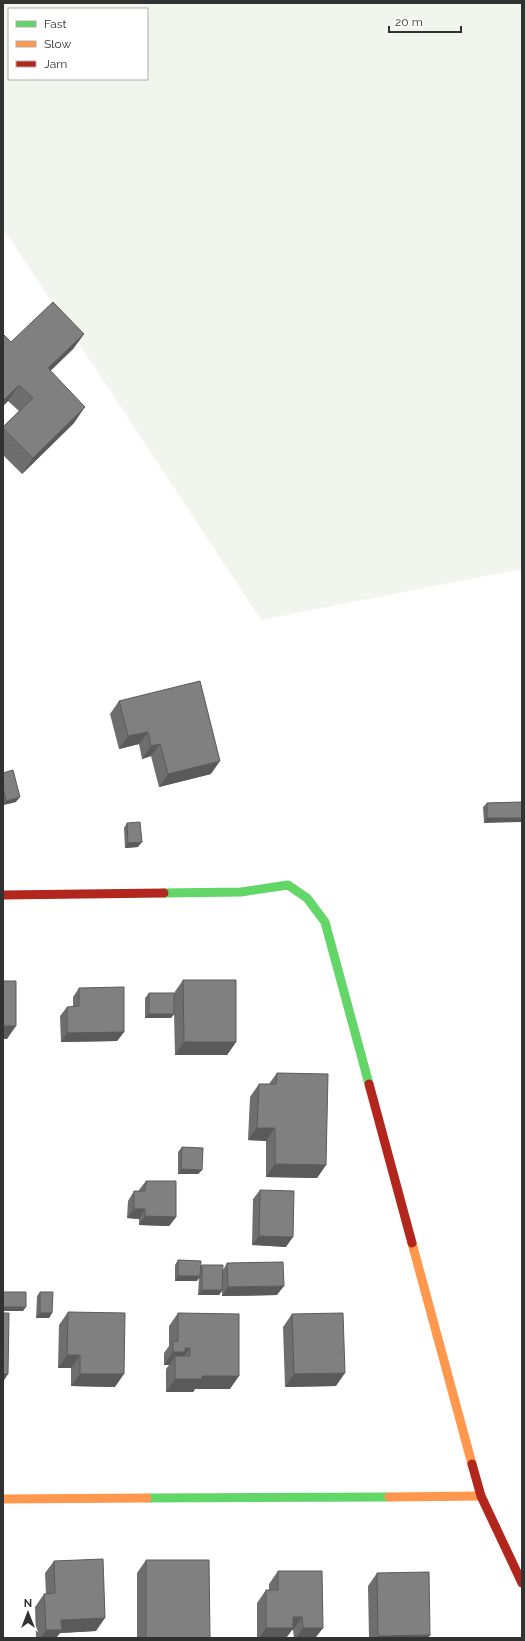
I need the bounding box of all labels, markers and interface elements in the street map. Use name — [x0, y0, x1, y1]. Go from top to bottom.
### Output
legend — [8, 8, 148, 80]
scale bar — [389, 8, 461, 34]
text: 20 m — [395, 15, 423, 29]
text: Fast — [44, 17, 67, 31]
text: Slow — [44, 37, 71, 51]
text: Jam — [44, 57, 67, 71]
north arrow — [8, 1593, 48, 1633]
text: N — [24, 1597, 32, 1610]

